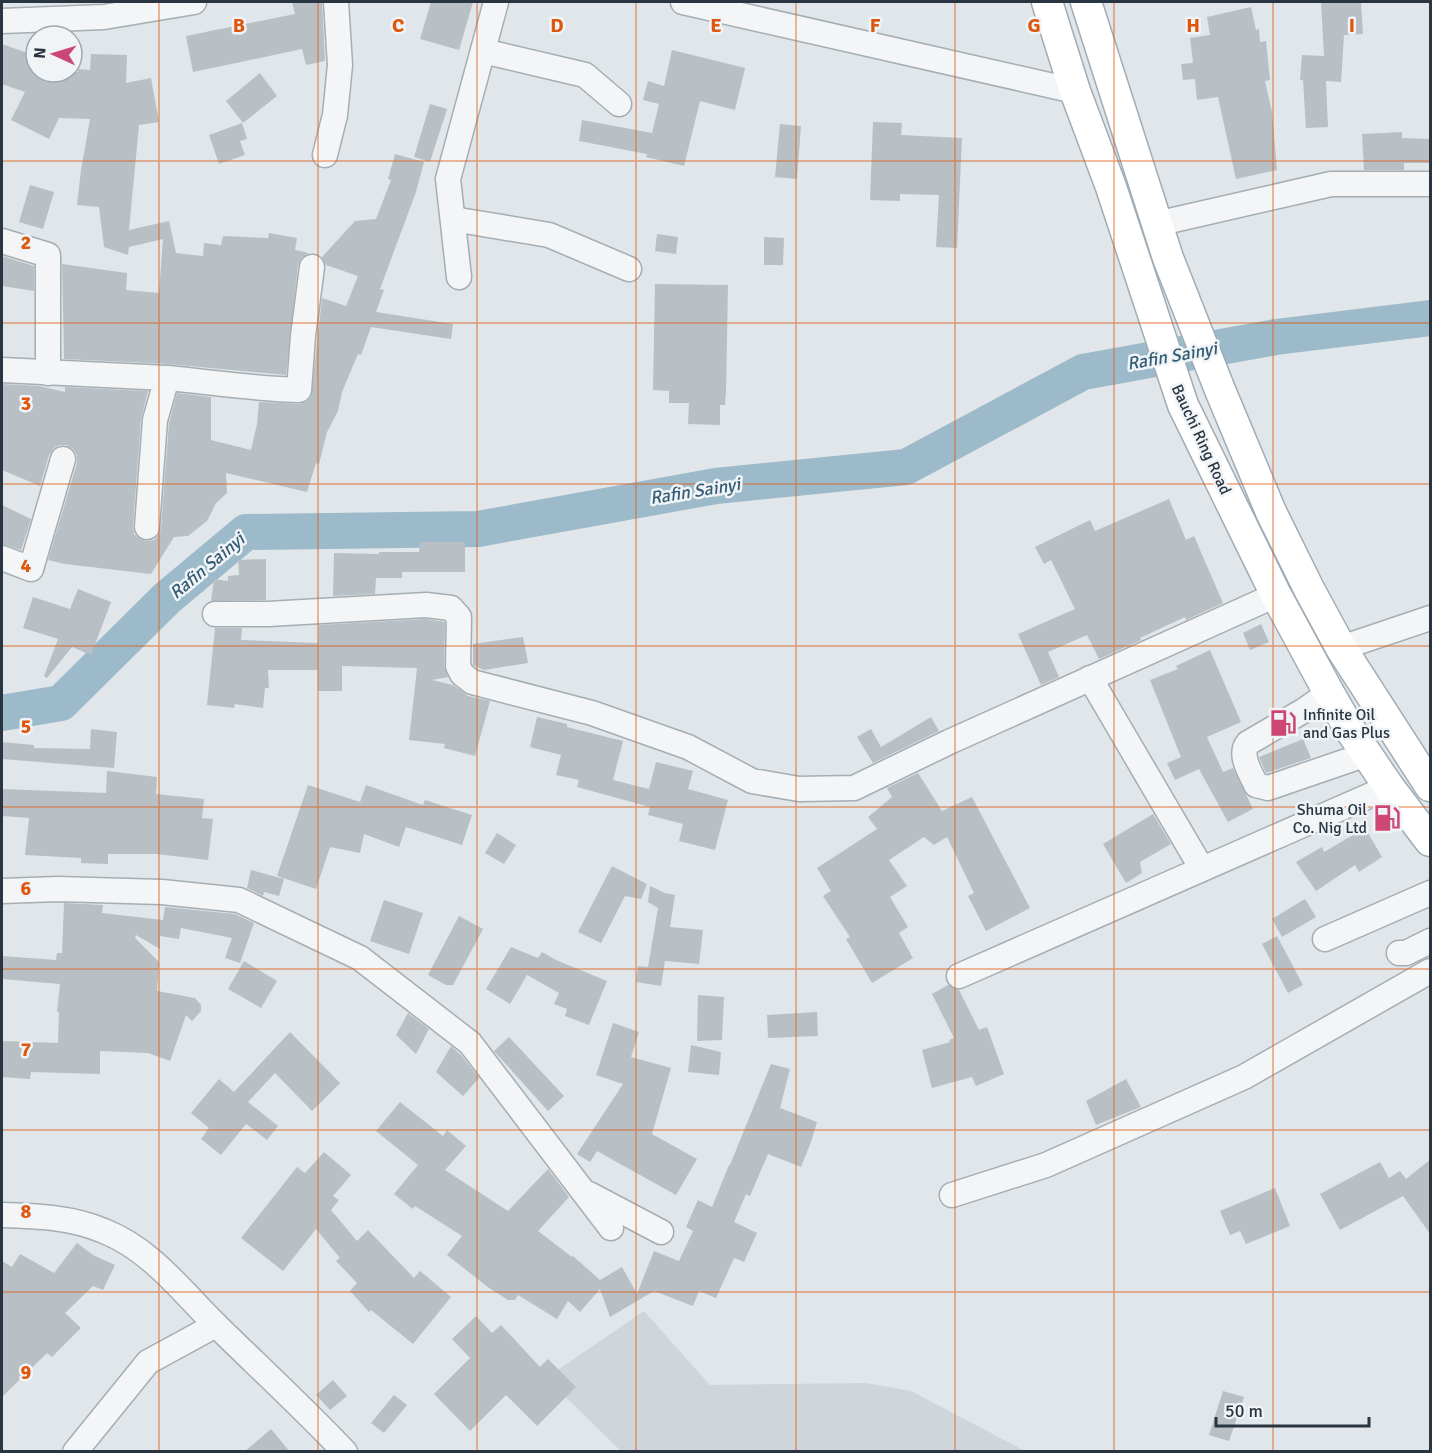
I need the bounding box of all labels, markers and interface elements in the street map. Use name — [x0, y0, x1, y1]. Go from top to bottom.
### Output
text: B — [233, 13, 245, 38]
text: C — [392, 13, 404, 38]
text: D — [550, 13, 564, 38]
text: E — [710, 13, 722, 38]
text: F — [870, 13, 881, 38]
text: G — [1027, 13, 1041, 38]
text: H — [1186, 13, 1200, 38]
text: I — [1349, 13, 1355, 38]
north arrow — [24, 24, 84, 84]
text: N — [30, 47, 50, 59]
text: 2 — [21, 230, 31, 255]
water label: Rafin Sainyi — [1125, 337, 1221, 375]
street label: Bauchi Ring Road — [1167, 381, 1235, 498]
text: 3 — [21, 391, 31, 416]
water label: Rafin Sainyi — [648, 473, 744, 509]
water label: Rafin Sainyi — [165, 527, 251, 604]
text: 4 — [21, 553, 32, 578]
place label: Infinite Oil and Gas Plus — [1303, 705, 1390, 743]
fuel station icon: Infinite Oil and Gas Plus — [1268, 708, 1298, 738]
text: 5 — [21, 714, 31, 739]
place label: Shuma Oil Co. Nig Ltd — [1293, 800, 1367, 838]
fuel station icon: Shuma Oil Co. Nig Ltd — [1372, 803, 1402, 833]
text: 6 — [21, 876, 32, 901]
text: 7 — [21, 1037, 32, 1062]
text: 8 — [21, 1199, 32, 1224]
text: 9 — [21, 1360, 32, 1385]
scale bar — [1216, 1390, 1369, 1428]
text: 50 m — [1225, 1400, 1263, 1422]

